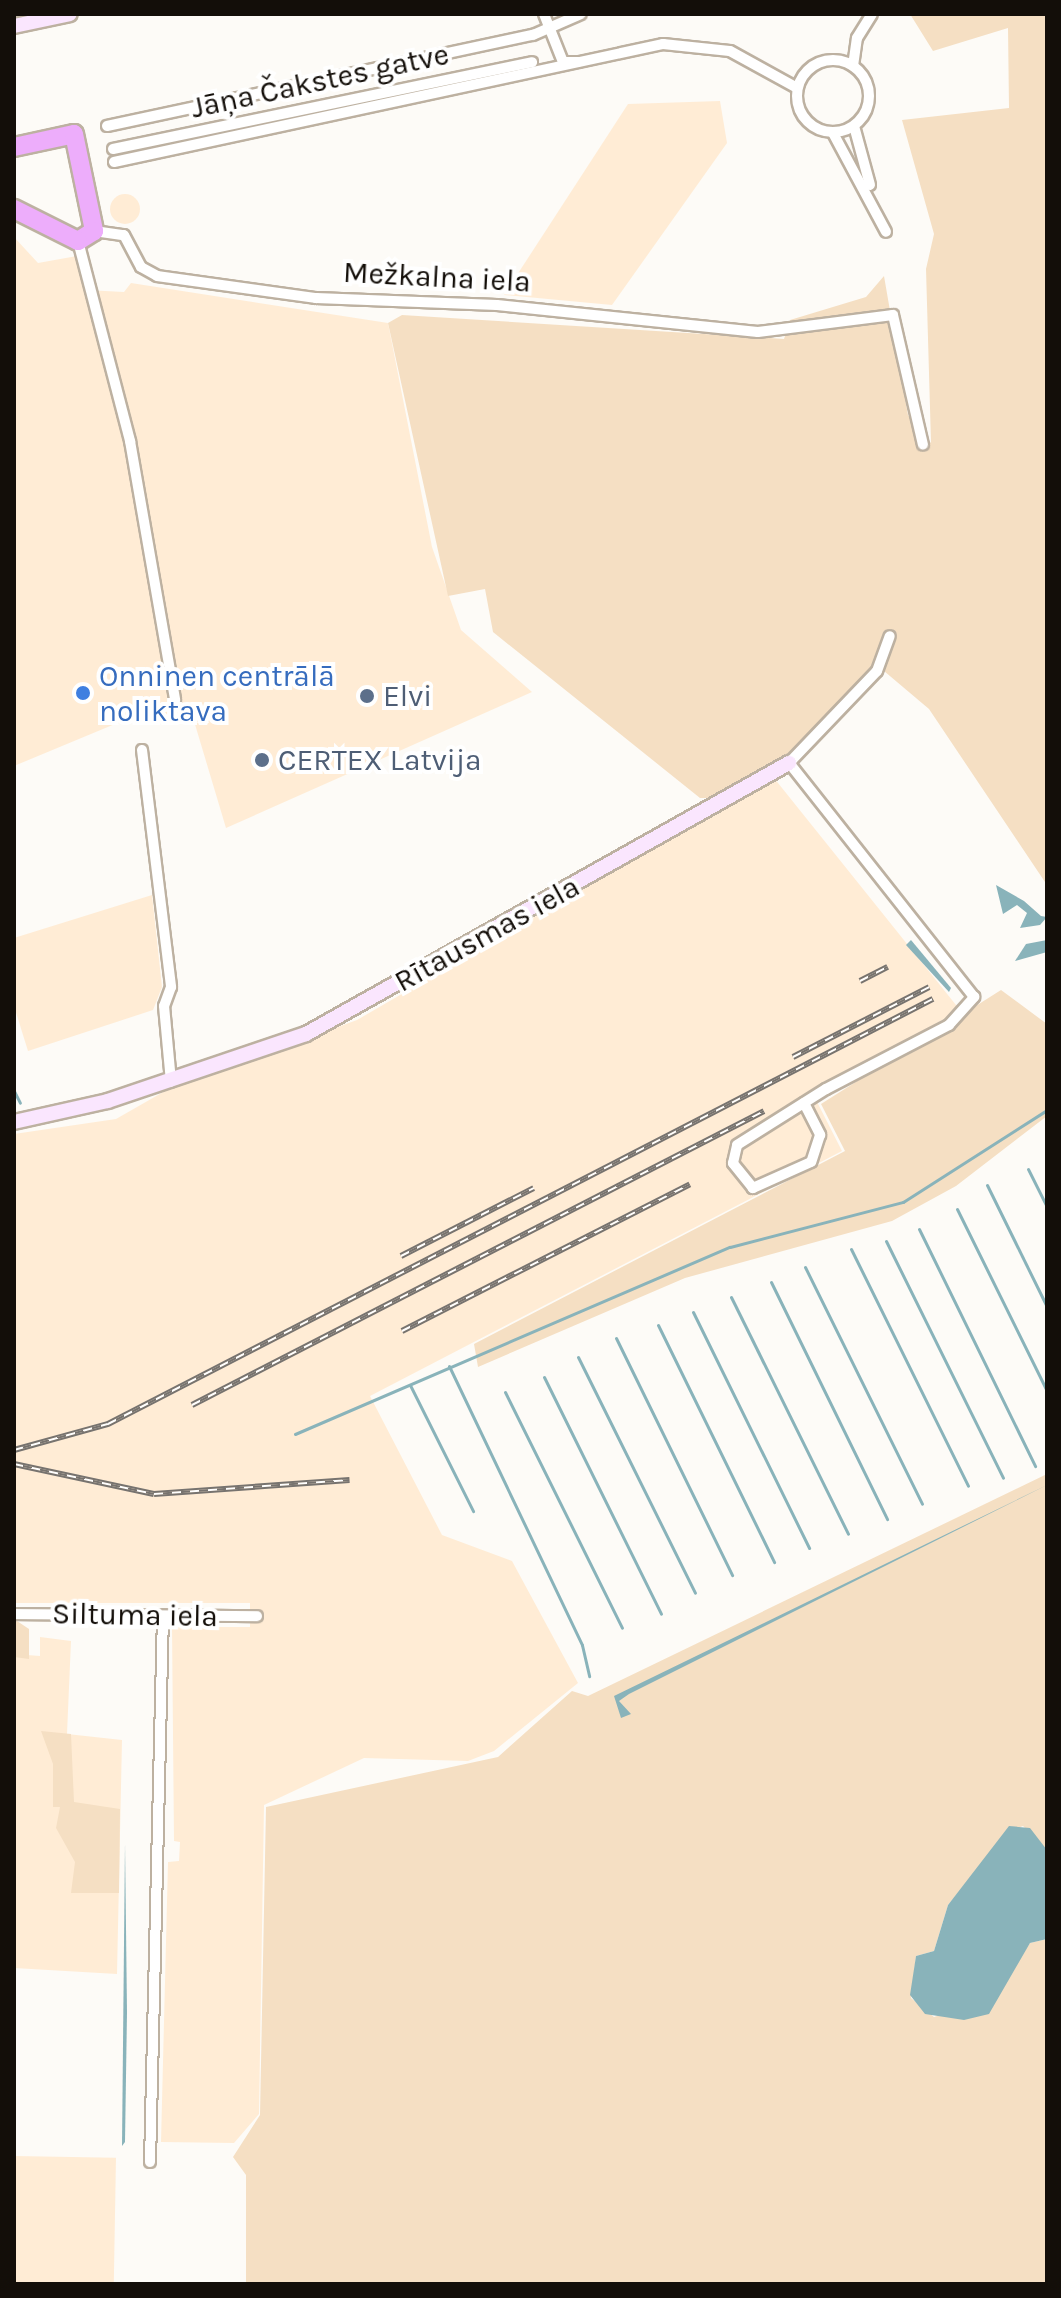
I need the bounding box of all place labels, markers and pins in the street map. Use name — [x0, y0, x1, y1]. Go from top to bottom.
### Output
place label: Onninen centrālā noliktava — [99, 658, 335, 728]
place label: Elvi — [383, 678, 432, 714]
marker: Onninen centrālā noliktava — [74, 684, 92, 702]
marker: Elvi — [358, 687, 376, 705]
place label: CERTEX Latvija — [278, 742, 482, 778]
marker: CERTEX Latvija — [253, 751, 271, 769]

